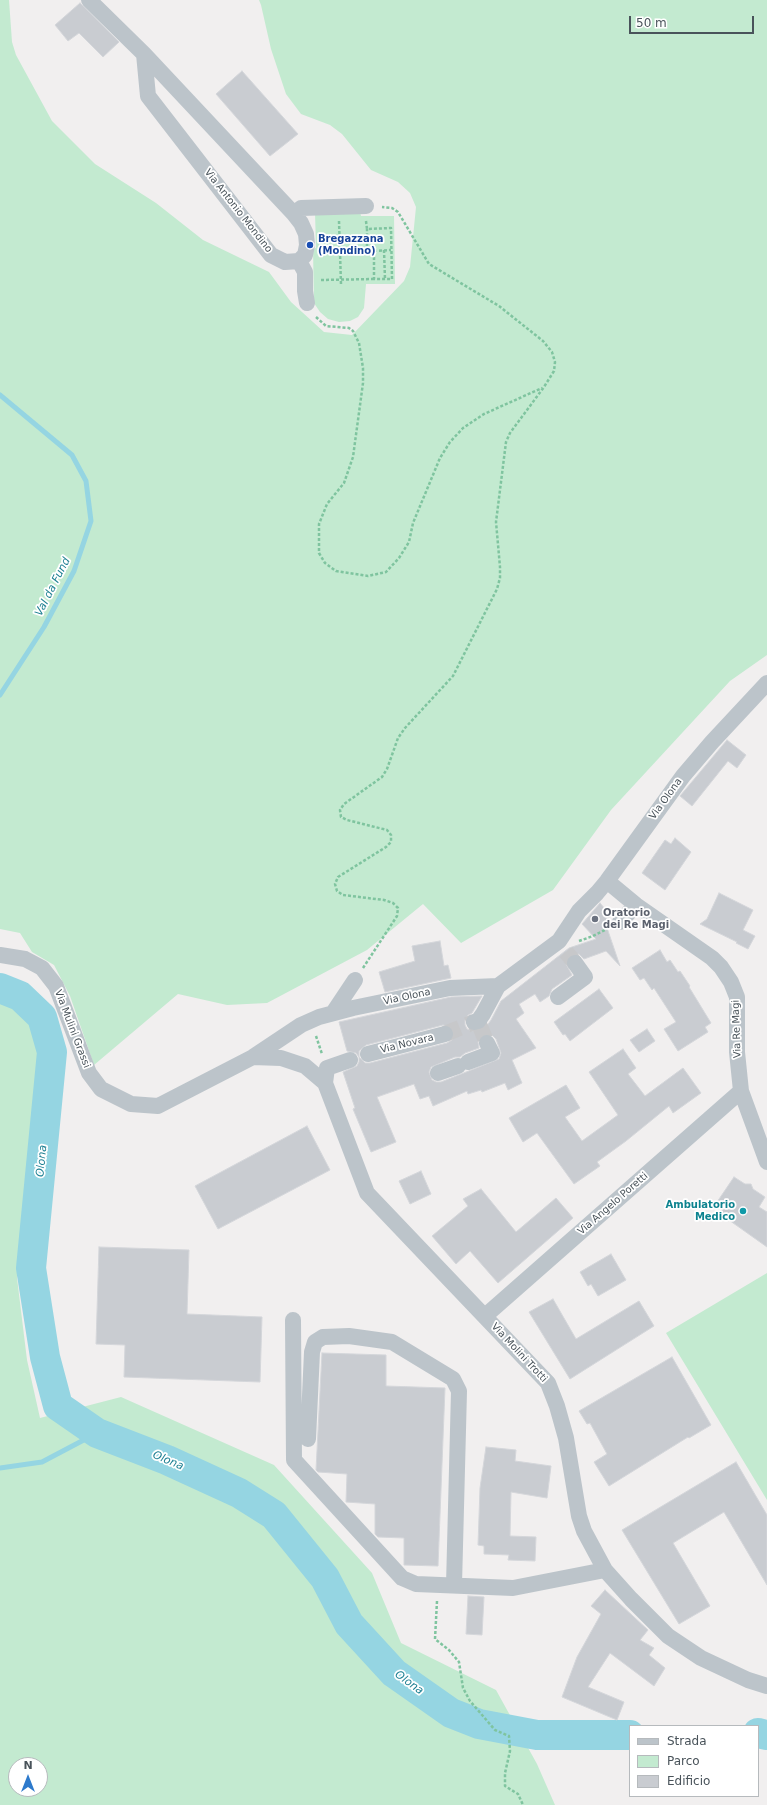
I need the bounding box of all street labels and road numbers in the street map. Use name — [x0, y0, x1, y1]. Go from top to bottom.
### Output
street label: Via Antonio Mondino — [202, 167, 274, 255]
street label: Via Olona — [647, 776, 685, 822]
street label: Via Olona — [382, 986, 432, 1008]
street label: Via Mulini Grassi — [52, 988, 92, 1070]
street label: Via Re Magi — [730, 1000, 744, 1058]
street label: Via Novara — [379, 1032, 435, 1056]
street label: Via Angelo Poretti — [576, 1170, 650, 1238]
street label: Via Molini Trotti — [489, 1321, 549, 1385]

